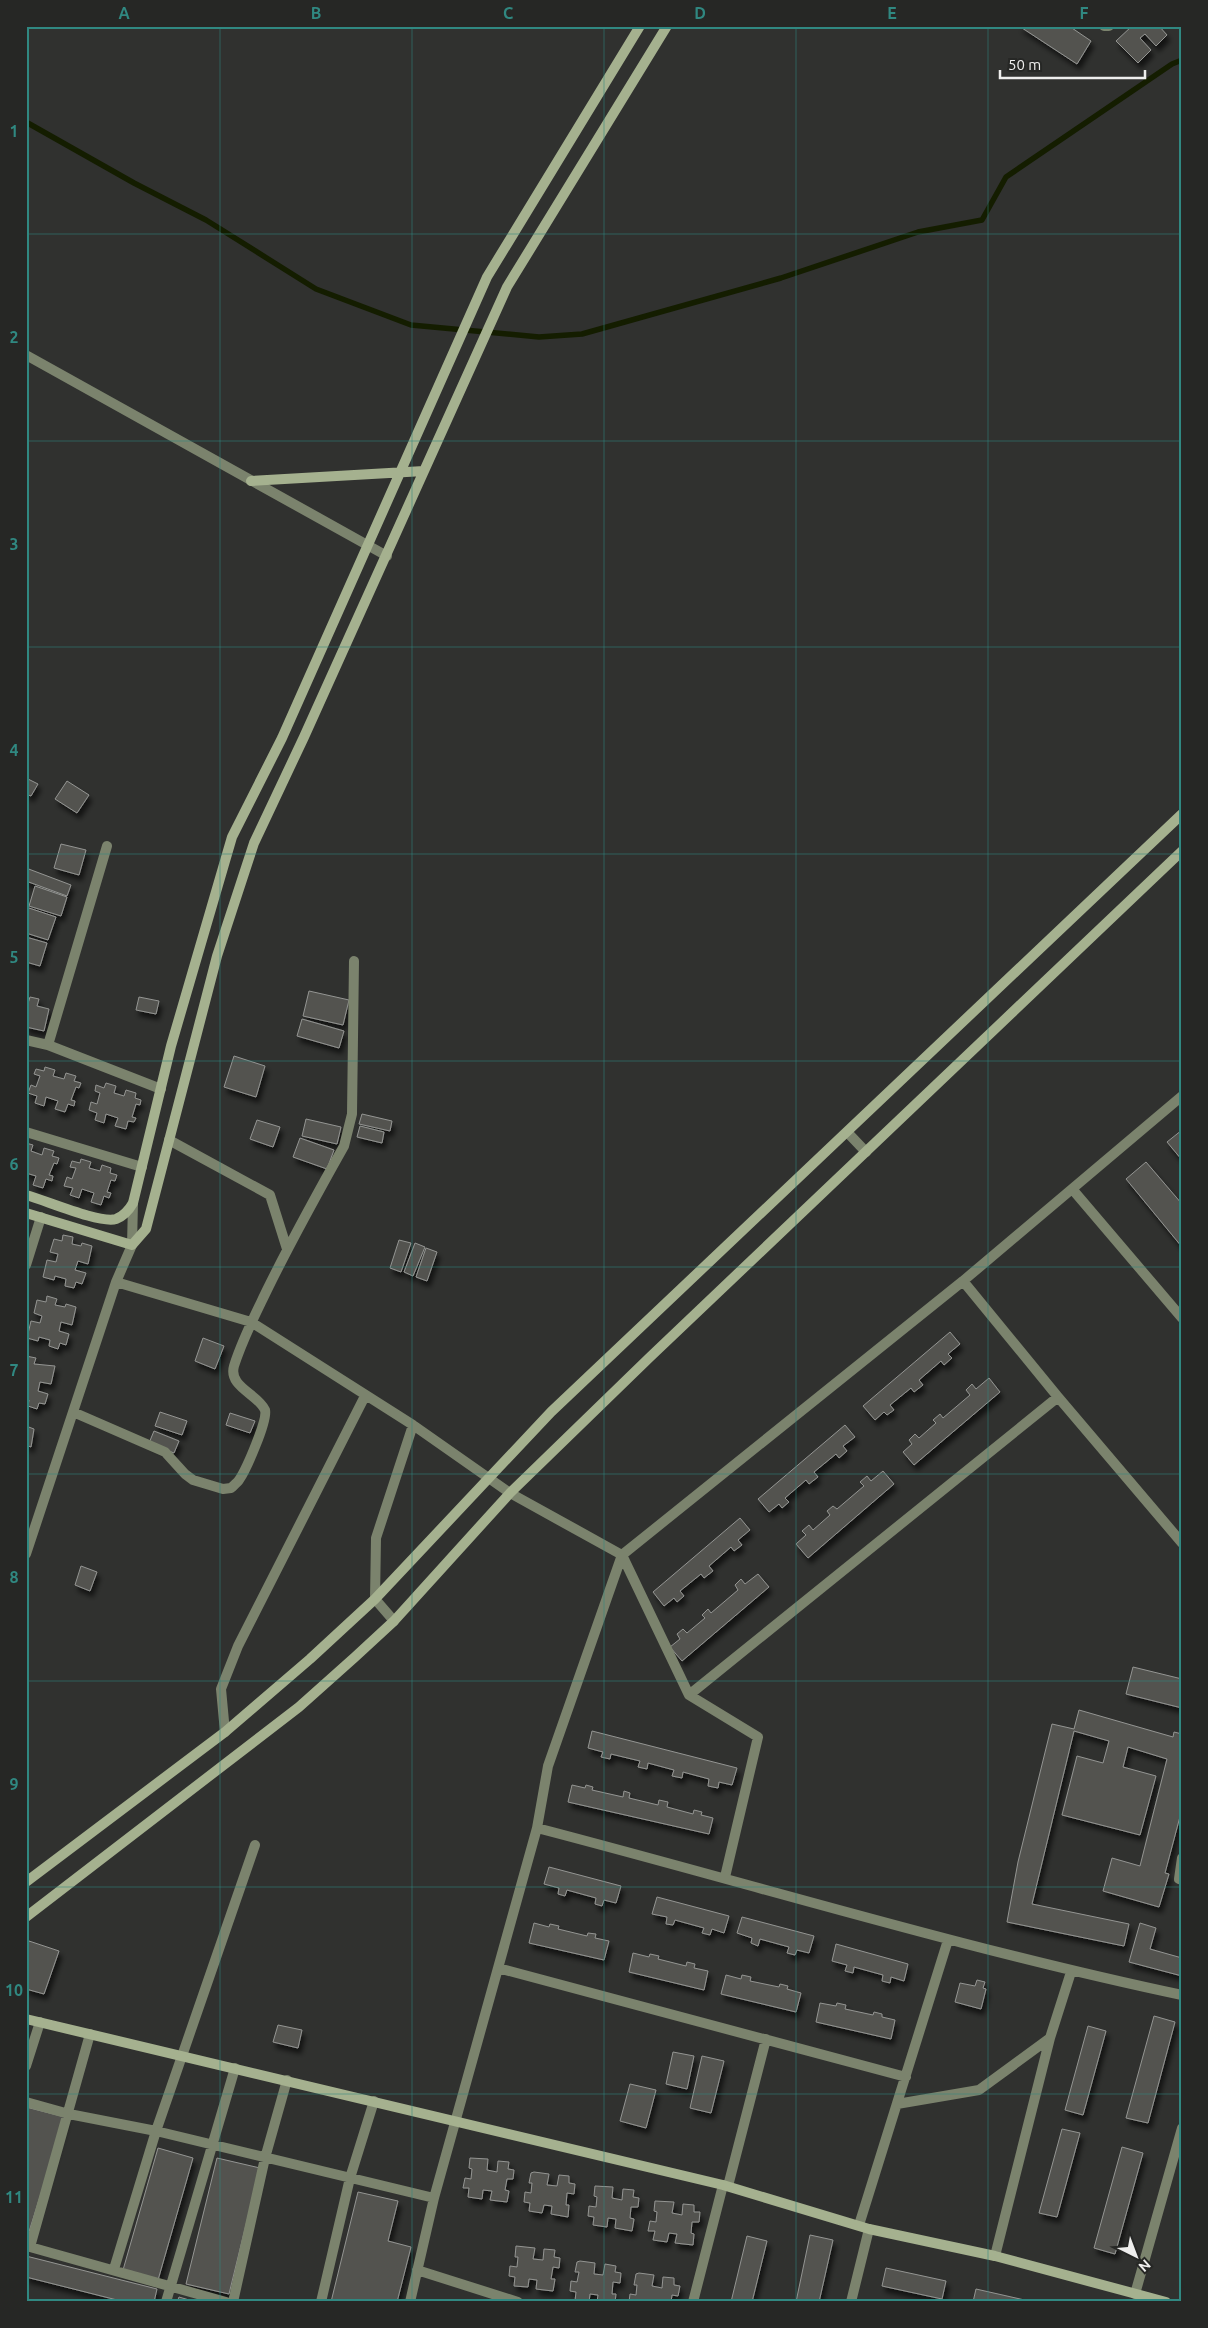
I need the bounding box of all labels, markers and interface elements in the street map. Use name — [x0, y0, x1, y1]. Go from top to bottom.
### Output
text: A — [118, 4, 130, 22]
text: B — [311, 4, 321, 22]
text: C — [503, 4, 513, 22]
text: D — [694, 4, 706, 22]
text: E — [887, 4, 897, 22]
text: F — [1080, 4, 1089, 22]
scale bar — [1000, 48, 1146, 80]
text: 50 m — [1008, 56, 1041, 73]
text: 1 — [9, 122, 19, 140]
text: 2 — [9, 328, 19, 346]
text: 3 — [9, 535, 19, 553]
text: 4 — [9, 741, 19, 759]
text: 5 — [9, 948, 19, 966]
text: 6 — [9, 1155, 19, 1173]
text: 7 — [9, 1361, 19, 1379]
text: 8 — [9, 1568, 19, 1586]
text: 9 — [9, 1775, 19, 1793]
text: 10 — [5, 1981, 23, 1999]
text: 11 — [5, 2188, 23, 2206]
north arrow — [1110, 2230, 1160, 2280]
text: N — [1135, 2256, 1154, 2275]

